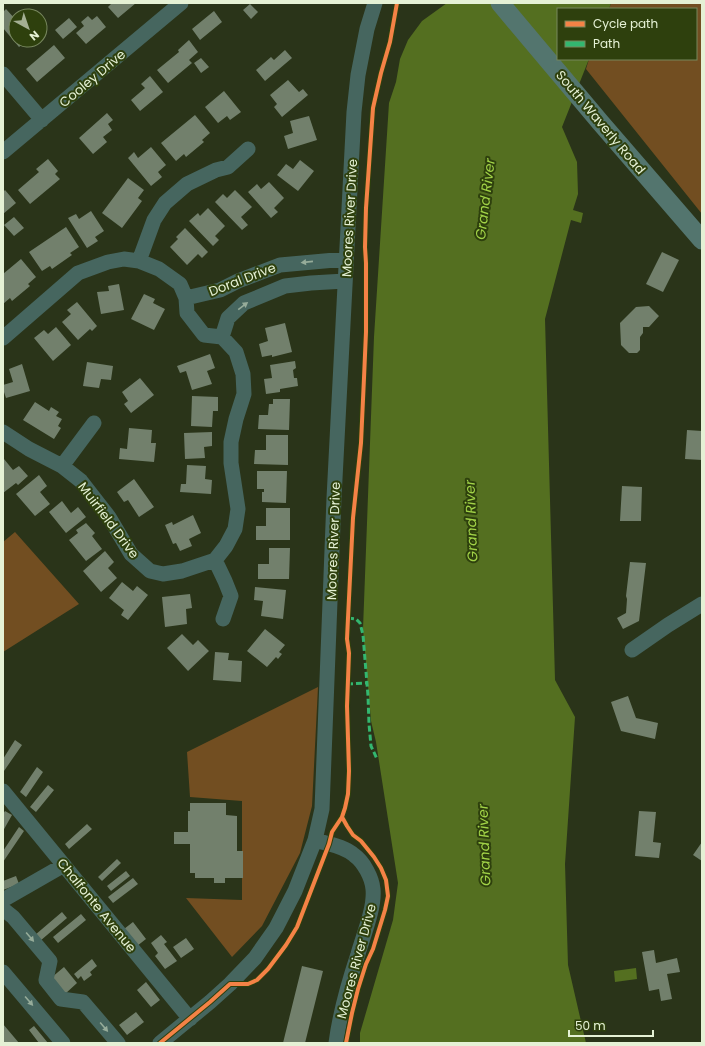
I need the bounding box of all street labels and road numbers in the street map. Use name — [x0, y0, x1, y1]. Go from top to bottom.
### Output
street label: Cooley Drive — [55, 45, 130, 112]
street label: South Waverly Road — [551, 66, 650, 178]
street label: Moores River Drive — [337, 158, 362, 278]
street label: Doral Drive — [206, 258, 278, 301]
street label: Muirfield Drive — [74, 478, 144, 562]
street label: Moores River Drive — [322, 482, 345, 601]
street label: Chalfonte Avenue — [53, 854, 141, 957]
street label: Moores River Drive — [332, 901, 381, 1021]

